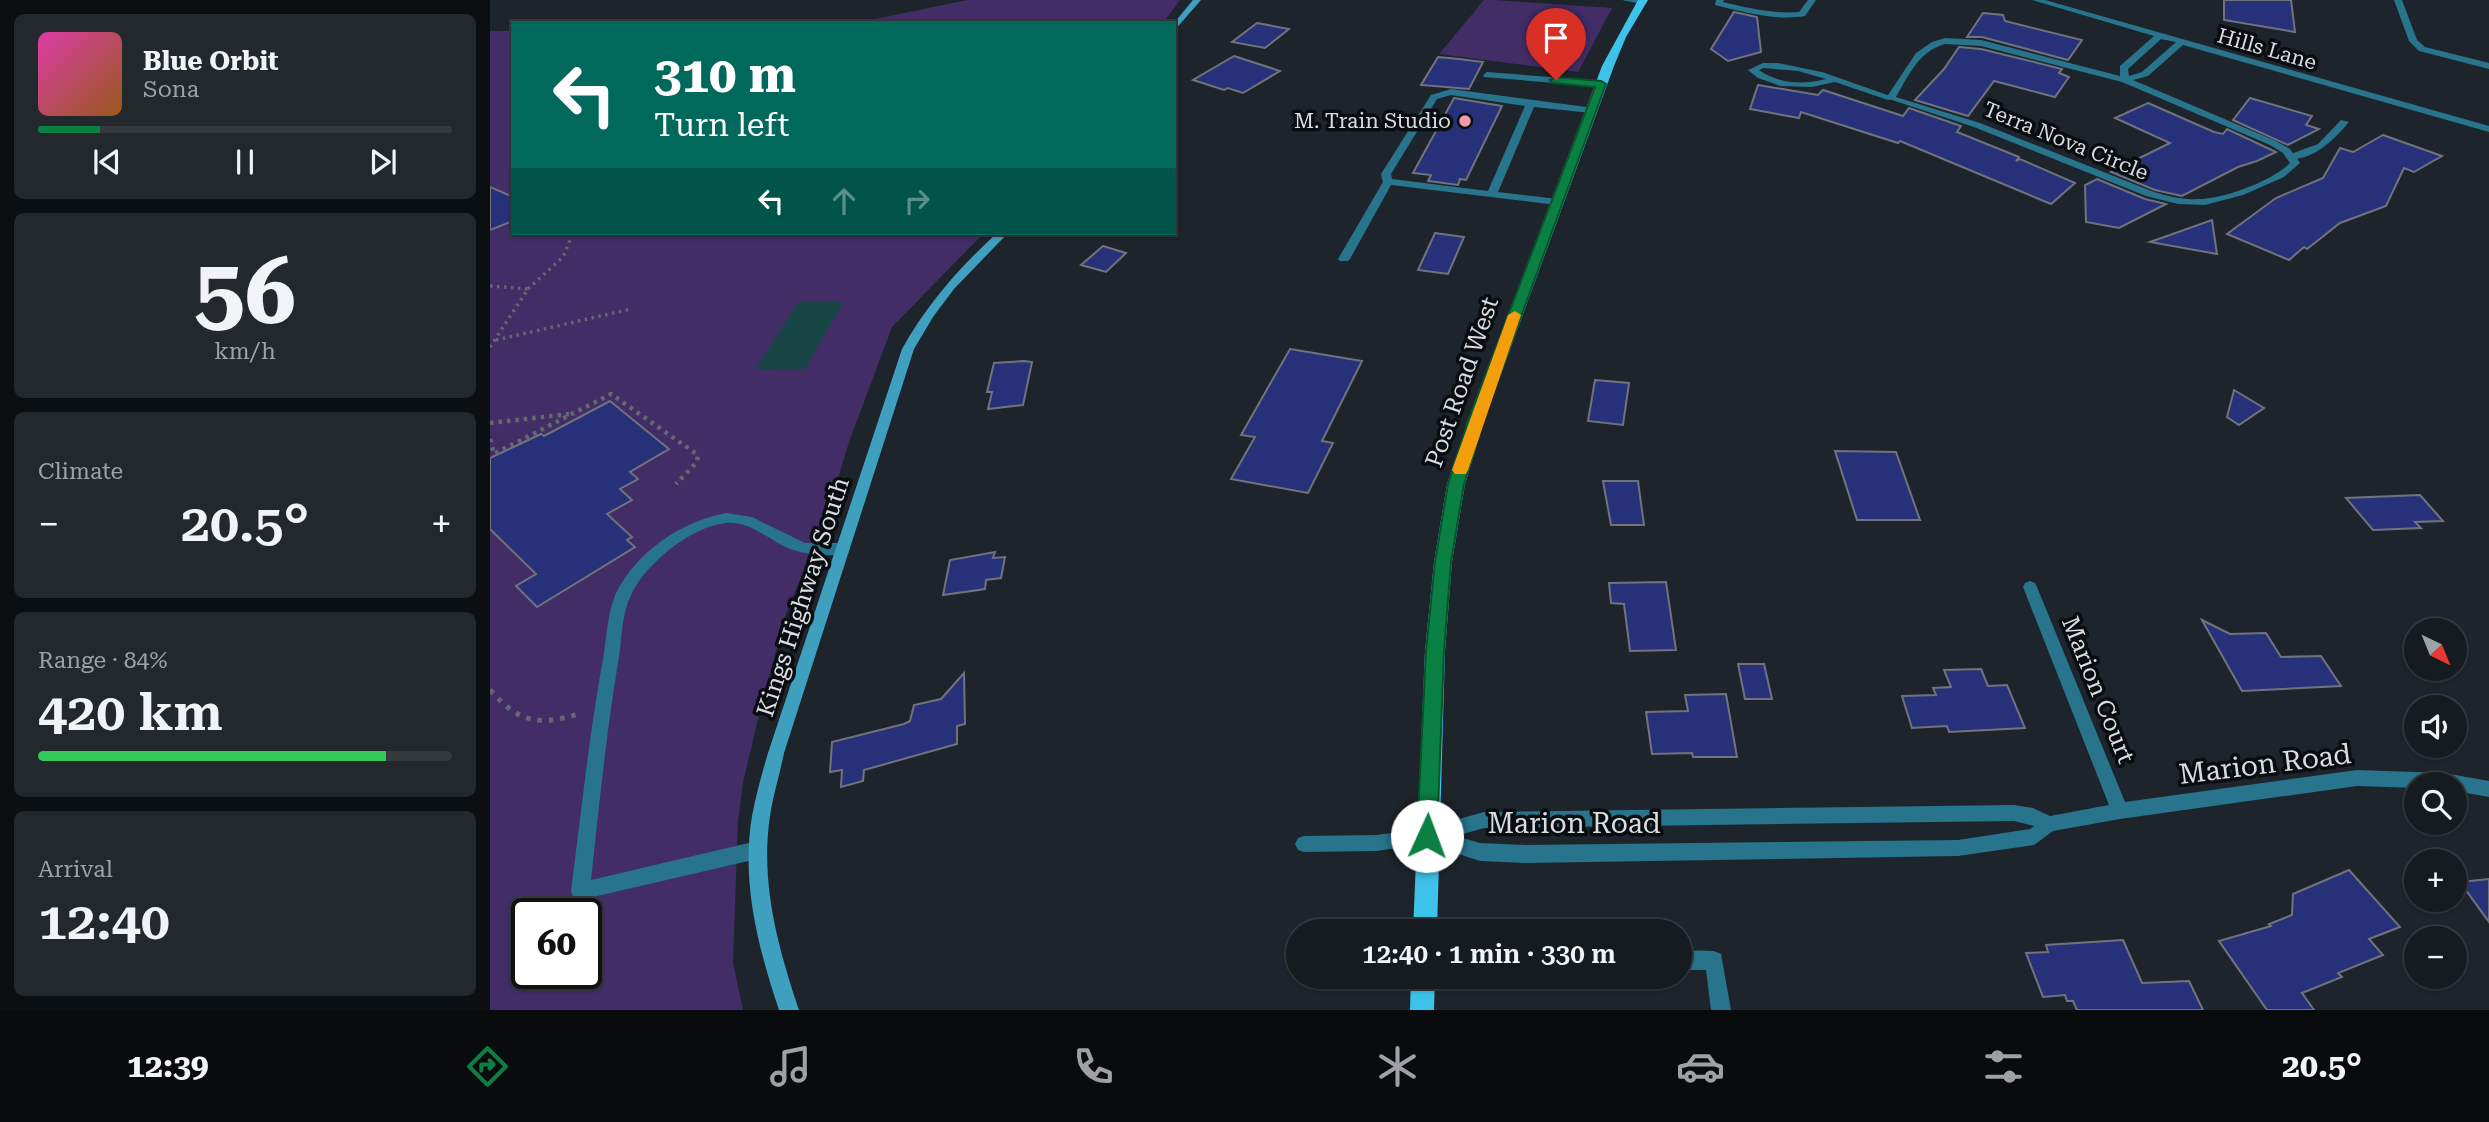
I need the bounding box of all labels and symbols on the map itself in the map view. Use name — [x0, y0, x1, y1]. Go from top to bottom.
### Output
pin — [1526, 8, 1586, 80]
street label: Hills Lane — [2215, 23, 2319, 75]
street label: Terra Nova Circle — [1980, 97, 2152, 185]
place label: M. Train Studio — [1294, 109, 1451, 133]
marker: M. Train Studio — [1457, 113, 1473, 129]
street label: Post Road West — [1420, 293, 1504, 471]
street label: Kings Highway South — [751, 474, 855, 720]
street label: Marion Court — [2056, 613, 2140, 767]
north arrow — [2404, 618, 2468, 681]
street label: Marion Road — [2177, 737, 2353, 791]
position arrow — [1390, 799, 1464, 873]
street label: Marion Road — [1487, 807, 1661, 840]
speed limit sign: 60 — [511, 898, 602, 989]

